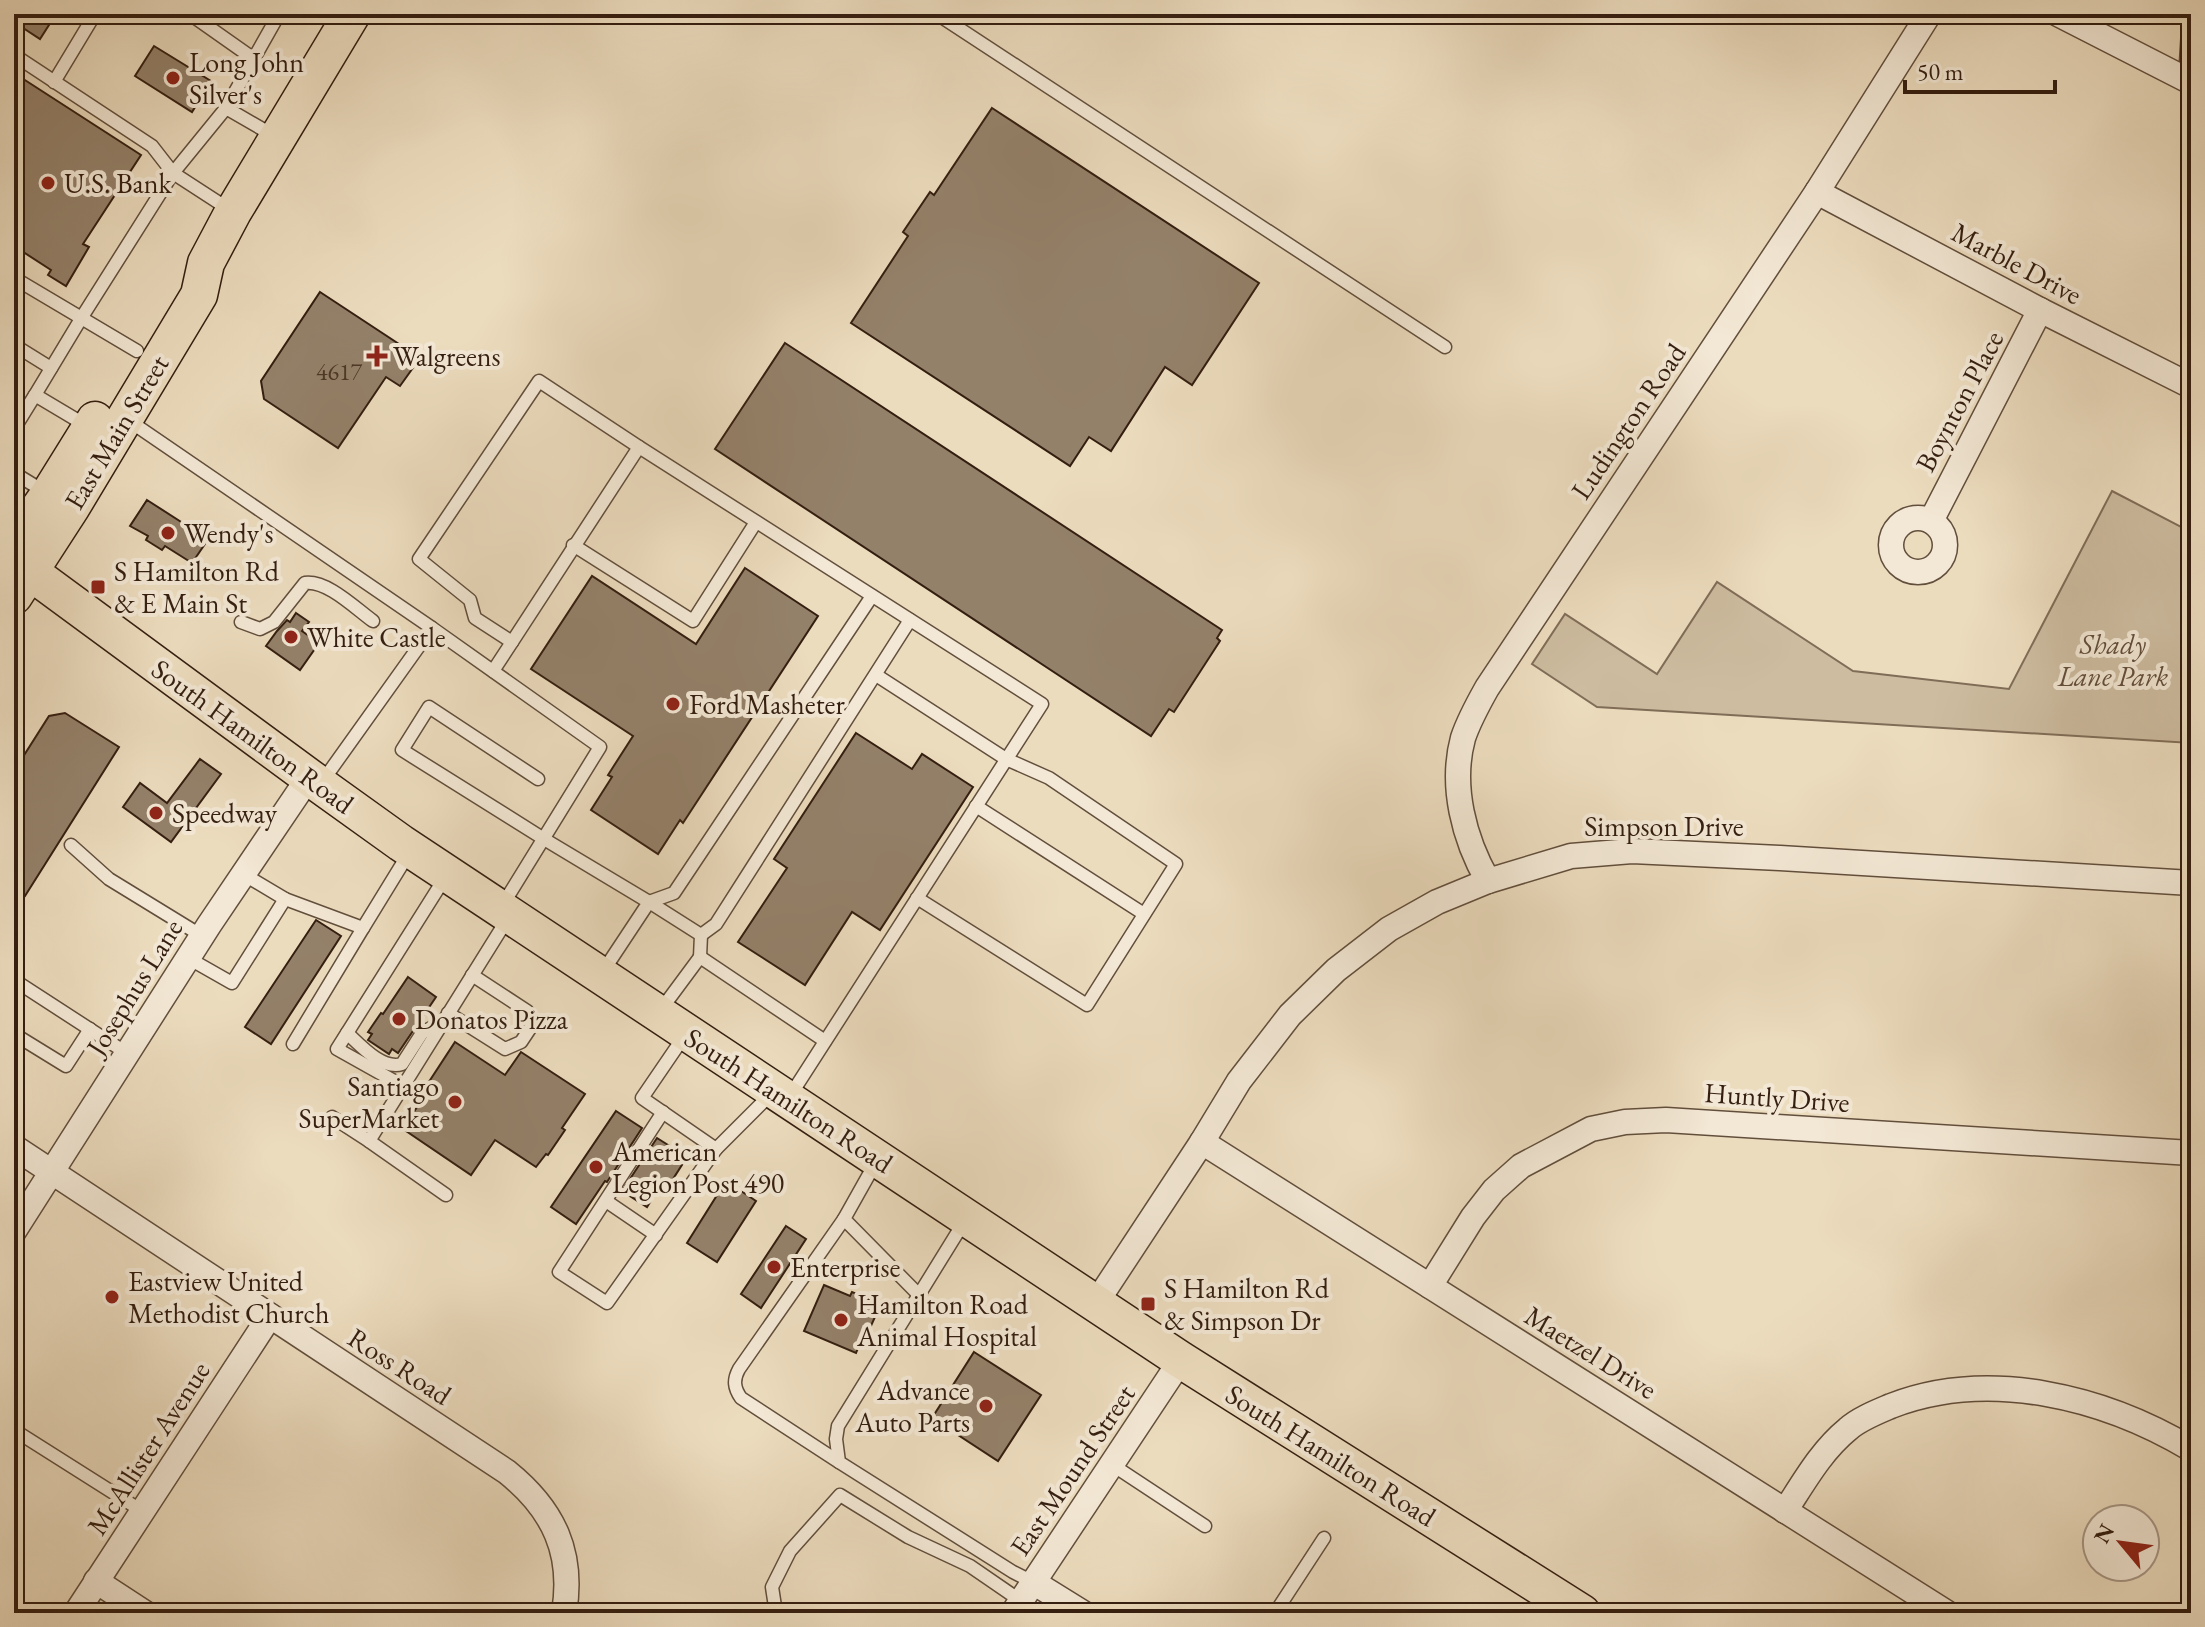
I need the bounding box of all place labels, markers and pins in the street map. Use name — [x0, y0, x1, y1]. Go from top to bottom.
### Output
place label: Long John Silver's — [189, 44, 304, 112]
marker: Long John Silver's — [164, 69, 182, 87]
place label: U.S. Bank — [64, 165, 173, 201]
marker: U.S. Bank — [39, 174, 57, 192]
place label: Walgreens — [393, 338, 501, 374]
marker: Walgreens — [368, 347, 386, 365]
place label: Wendy's — [184, 515, 274, 551]
marker: Wendy's — [159, 524, 177, 542]
place label: S Hamilton Rd & E Main St — [114, 553, 280, 621]
marker: S Hamilton Rd & E Main St — [89, 578, 107, 596]
place label: White Castle — [307, 619, 446, 655]
marker: White Castle — [282, 628, 300, 646]
place label: Ford Masheter — [689, 686, 845, 722]
marker: Ford Masheter — [664, 695, 682, 713]
place label: Speedway — [172, 795, 278, 831]
marker: Speedway — [147, 804, 165, 822]
place label: Donatos Pizza — [415, 1001, 569, 1037]
marker: Donatos Pizza — [390, 1010, 408, 1028]
place label: Santiago SuperMarket — [298, 1068, 439, 1136]
marker: Santiago SuperMarket — [446, 1093, 464, 1111]
place label: American Legion Post 490 — [611, 1133, 784, 1201]
marker: American Legion Post 490 — [587, 1158, 605, 1176]
place label: Enterprise — [790, 1249, 900, 1285]
marker: Enterprise — [765, 1258, 783, 1276]
place label: Eastview United Methodist Church — [128, 1263, 329, 1331]
place label: S Hamilton Rd & Simpson Dr — [1164, 1270, 1330, 1338]
place label: Hamilton Road Animal Hospital — [856, 1286, 1037, 1354]
marker: Eastview United Methodist Church — [103, 1288, 121, 1306]
marker: S Hamilton Rd & Simpson Dr — [1139, 1295, 1157, 1313]
marker: Hamilton Road Animal Hospital — [832, 1311, 850, 1329]
place label: Advance Auto Parts — [854, 1372, 970, 1440]
marker: Advance Auto Parts — [977, 1397, 995, 1415]

